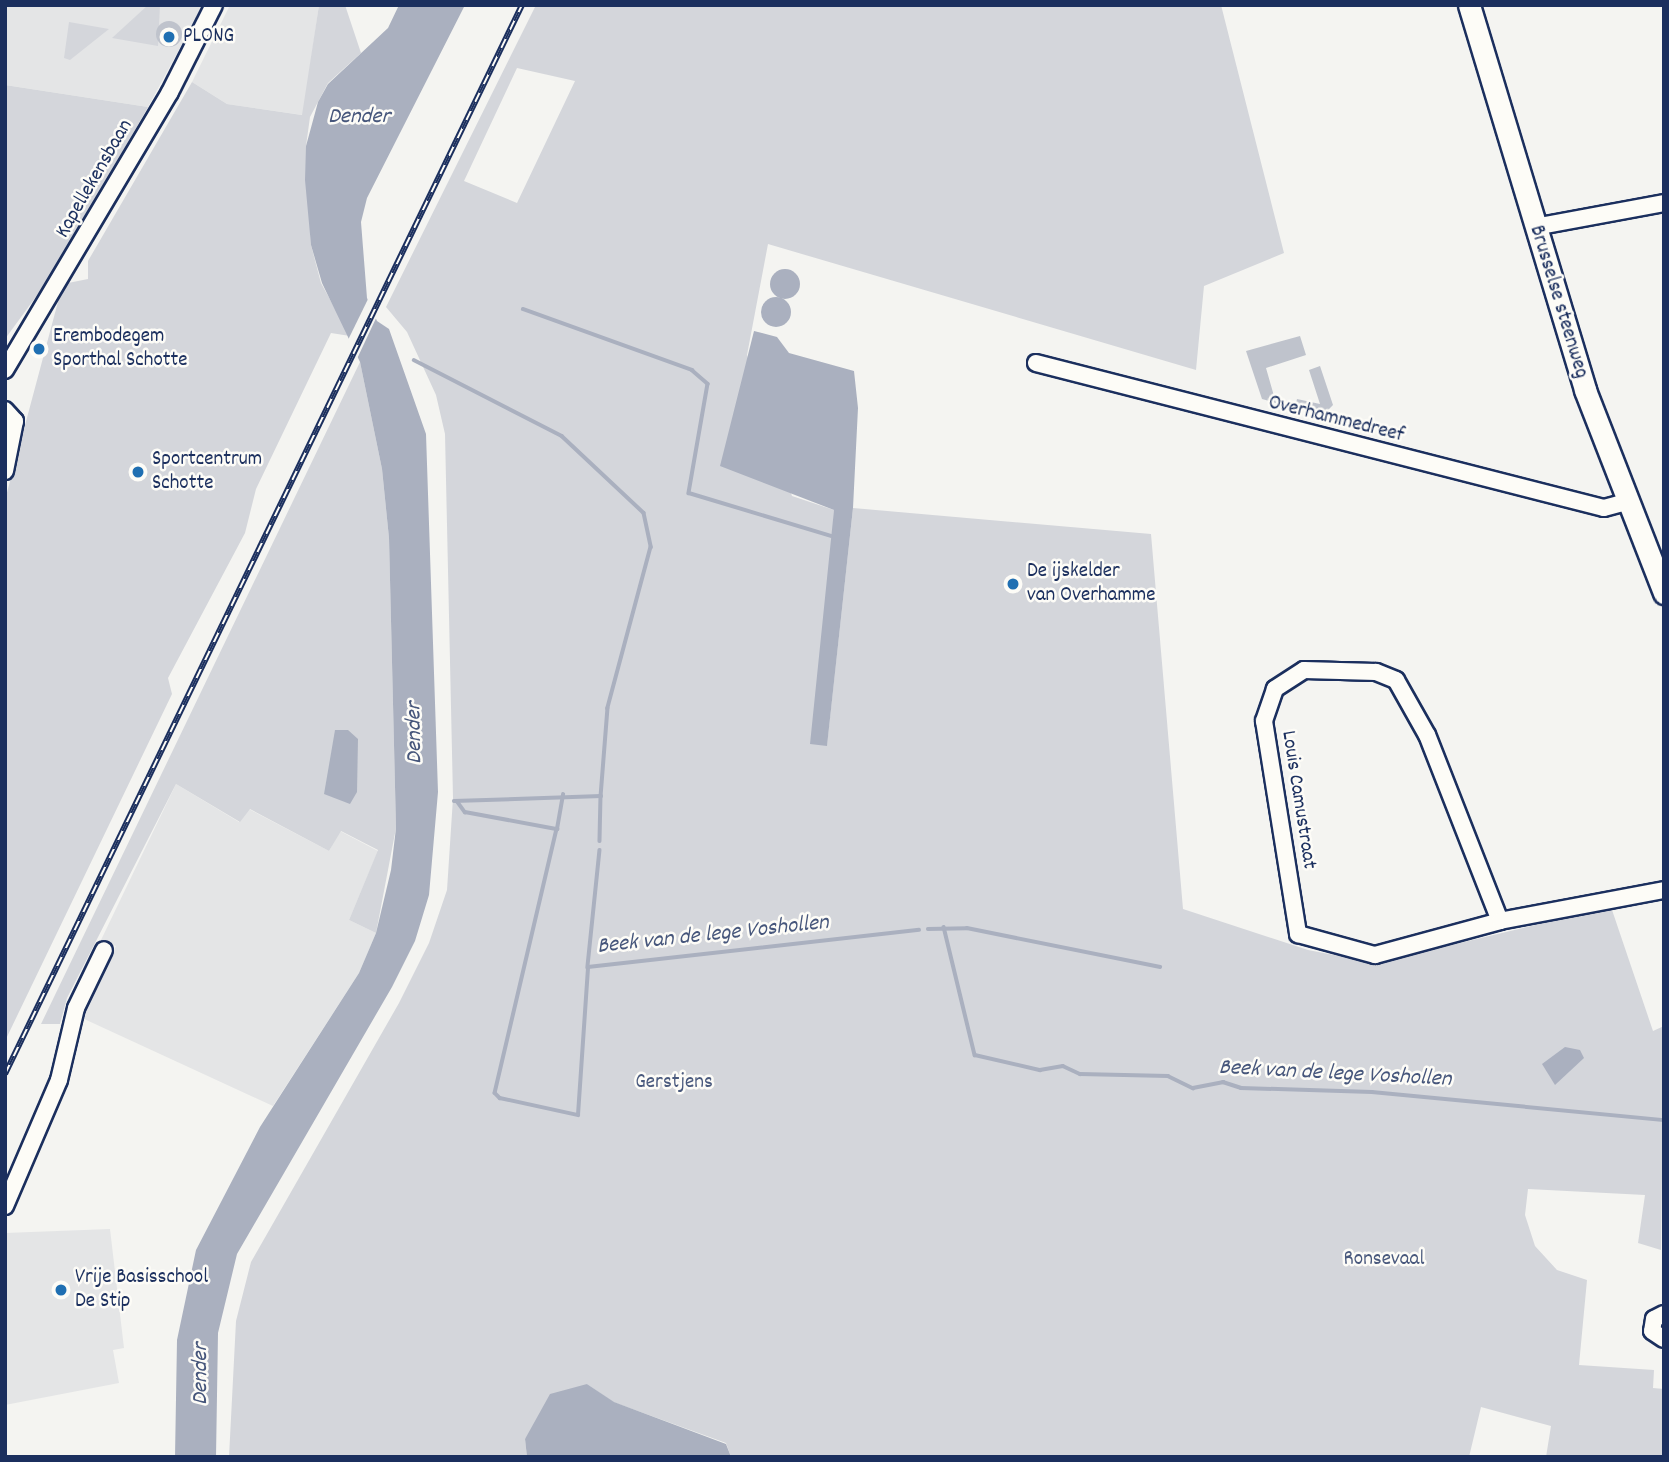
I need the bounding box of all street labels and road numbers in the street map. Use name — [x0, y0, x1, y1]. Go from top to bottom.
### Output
street label: Kapellekensbaan — [51, 115, 139, 243]
street label: Brusselse steenweg — [1523, 223, 1593, 381]
street label: Overhammedreef — [1266, 391, 1406, 449]
street label: Louis Camustraat — [1275, 729, 1321, 871]

